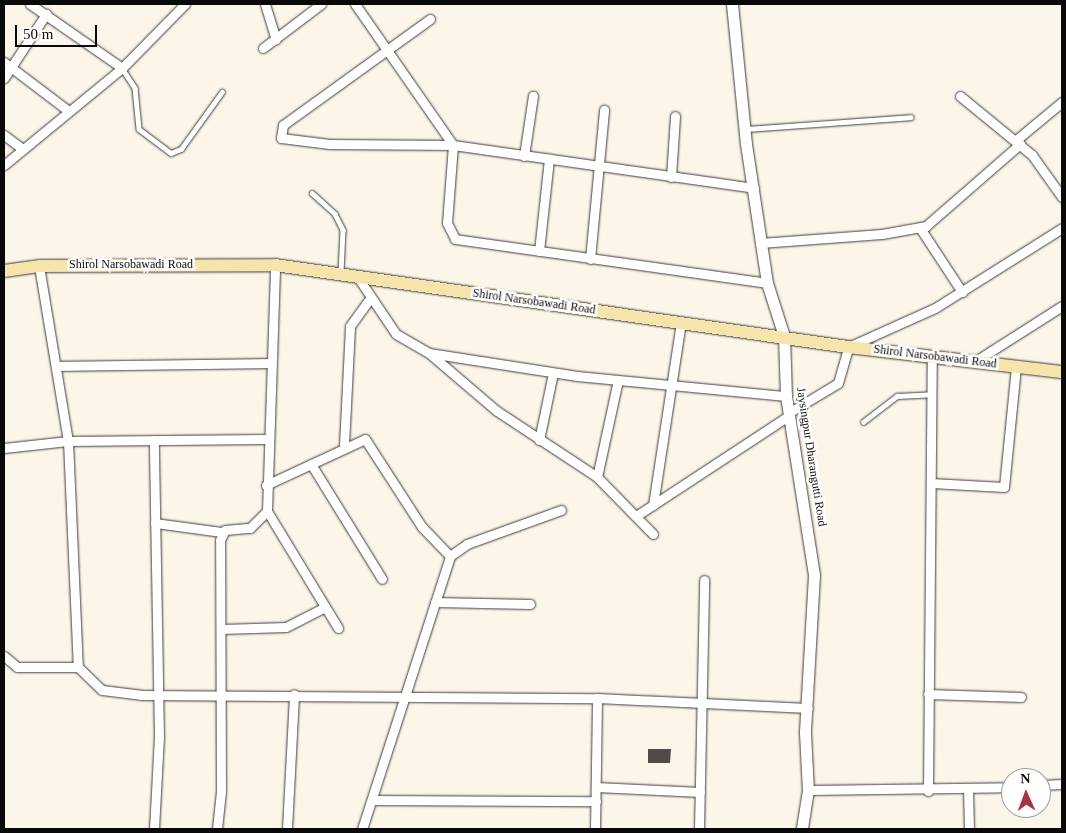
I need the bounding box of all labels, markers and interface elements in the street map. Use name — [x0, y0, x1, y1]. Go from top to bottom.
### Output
scale bar — [18, 15, 100, 47]
text: 50 m — [23, 26, 53, 42]
street label: Shirol Narsobawadi Road — [69, 258, 193, 272]
street label: Shirol Narsobawadi Road — [472, 286, 596, 318]
street label: Shirol Narsobawadi Road — [873, 342, 997, 372]
street label: Jaysingpur Dharangutti Road — [793, 386, 829, 528]
north arrow — [1001, 768, 1051, 818]
text: N — [1020, 771, 1031, 786]

